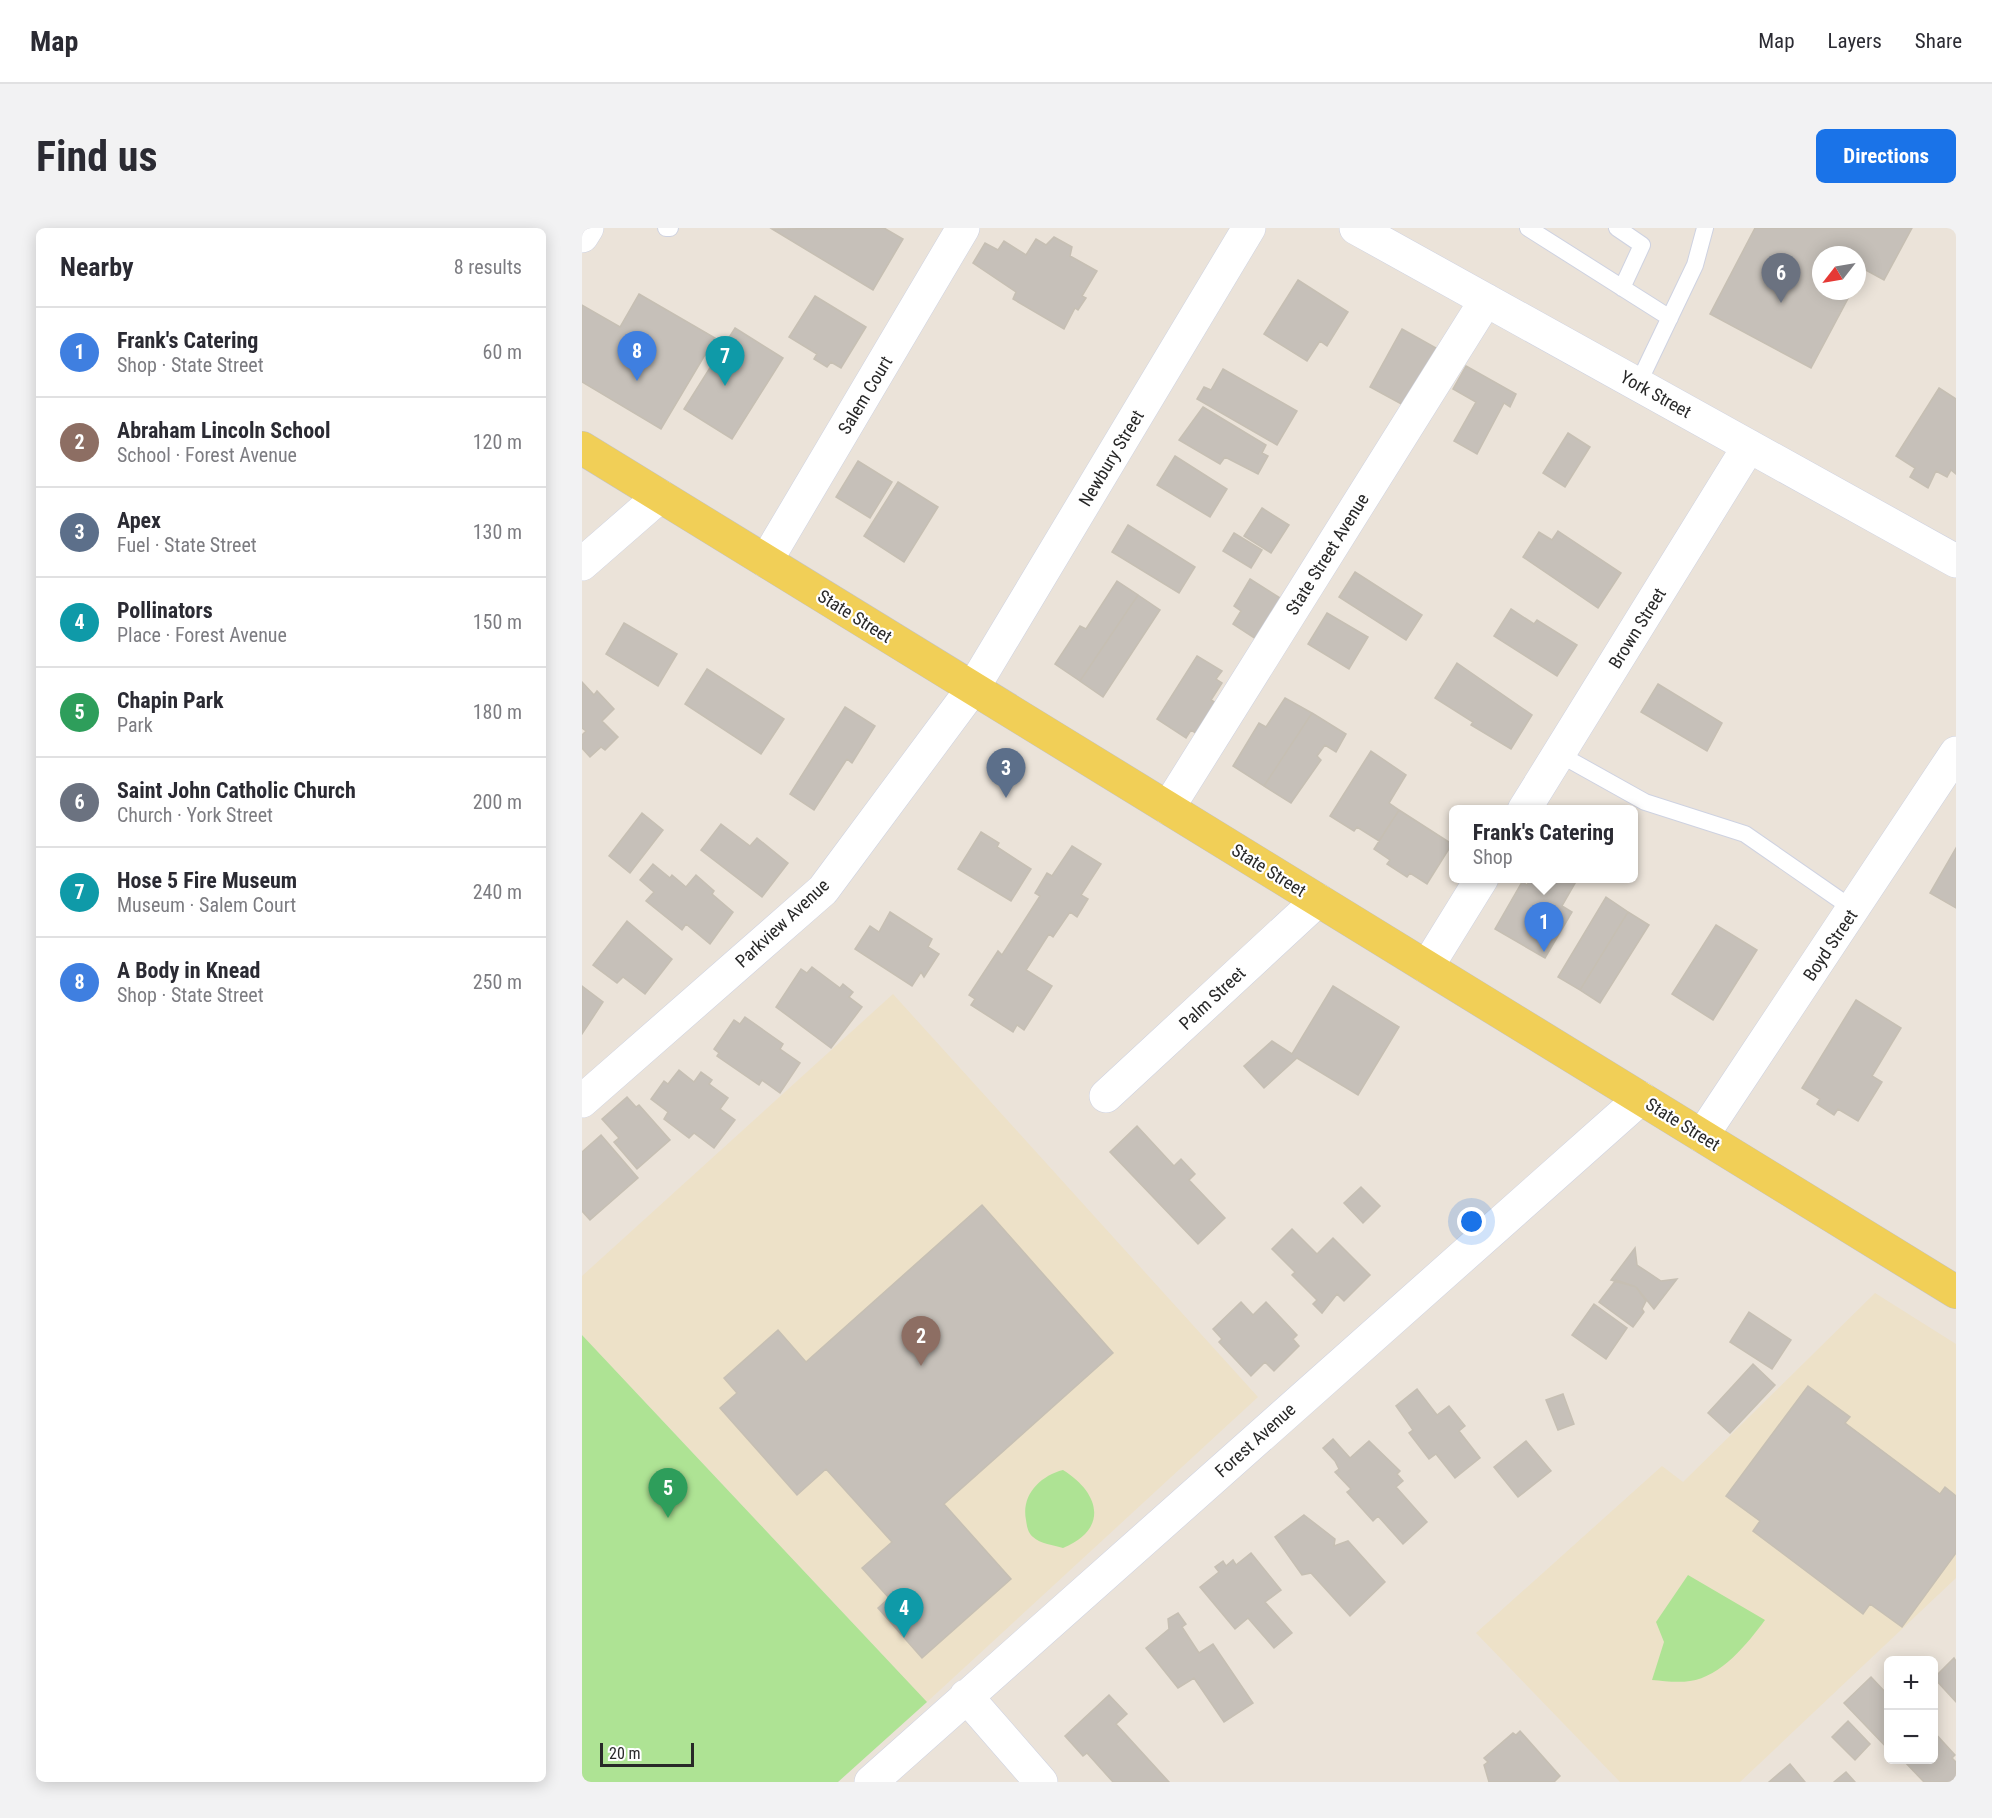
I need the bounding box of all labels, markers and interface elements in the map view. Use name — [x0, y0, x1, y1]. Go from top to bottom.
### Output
text: Map — [30, 25, 78, 58]
text: Map — [1758, 29, 1795, 53]
text: Layers — [1828, 29, 1882, 53]
text: Share — [1915, 29, 1962, 53]
button: Directions — [1816, 129, 1956, 183]
text: Find us — [36, 132, 157, 181]
north arrow — [1812, 246, 1866, 300]
text: Nearby — [60, 252, 134, 282]
pin: 6 — [1762, 254, 1800, 303]
text: 8 results — [454, 255, 522, 279]
text: Frank's Catering — [117, 328, 258, 353]
pin: 8 — [618, 332, 656, 381]
pin: 7 — [706, 336, 744, 386]
text: 1 — [74, 340, 85, 364]
text: 60 m — [483, 340, 522, 364]
street label: Salem Court — [833, 352, 897, 438]
text: Shop · State Street — [117, 353, 264, 377]
street label: York Street — [1617, 366, 1695, 422]
street label: Newbury Street — [1074, 406, 1148, 510]
text: Abraham Lincoln School — [117, 418, 331, 443]
text: 2 — [74, 430, 85, 454]
text: 120 m — [473, 430, 522, 454]
text: School · Forest Avenue — [117, 443, 297, 467]
street label: State Street Avenue — [1281, 489, 1373, 619]
text: Apex — [117, 508, 161, 533]
text: 3 — [74, 520, 85, 544]
text: 130 m — [473, 520, 522, 544]
text: Fuel · State Street — [117, 533, 257, 557]
street label: Brown Street — [1604, 584, 1670, 672]
street label: State Street — [814, 585, 896, 647]
text: Pollinators — [117, 598, 213, 623]
text: 4 — [74, 610, 85, 634]
text: 150 m — [473, 610, 522, 634]
text: Place · Forest Avenue — [117, 623, 287, 647]
text: Chapin Park — [117, 688, 224, 713]
text: 5 — [74, 700, 85, 724]
text: 180 m — [473, 700, 522, 724]
text: Park — [117, 713, 153, 737]
pin: 3 — [986, 748, 1026, 798]
text: Saint John Catholic Church — [117, 778, 356, 803]
text: 6 — [74, 790, 85, 814]
text: 200 m — [473, 790, 522, 814]
text: Church · York Street — [117, 803, 273, 827]
popup — [1449, 805, 1638, 883]
text: Frank's Catering — [1473, 820, 1614, 845]
street label: State Street — [1228, 839, 1310, 901]
text: Shop — [1473, 845, 1513, 869]
text: Hose 5 Fire Museum — [117, 868, 297, 893]
street label: Parkview Avenue — [731, 874, 833, 972]
text: 7 — [74, 880, 85, 904]
text: 240 m — [473, 880, 522, 904]
text: Museum · Salem Court — [117, 893, 296, 917]
pin: 1 — [1524, 902, 1564, 952]
street label: Boyd Street — [1799, 905, 1861, 985]
text: A Body in Knead — [117, 958, 261, 983]
street label: Palm Street — [1175, 962, 1249, 1034]
text: 8 — [74, 970, 85, 994]
text: 250 m — [473, 970, 522, 994]
text: Shop · State Street — [117, 983, 264, 1007]
street label: State Street — [1642, 1093, 1724, 1155]
your location — [1457, 1207, 1486, 1236]
pin: 2 — [902, 1316, 940, 1366]
street label: Forest Avenue — [1211, 1398, 1299, 1482]
pin: 5 — [648, 1468, 688, 1518]
pin: 4 — [884, 1588, 924, 1638]
map controls — [1884, 1656, 1938, 1764]
button: + — [1884, 1656, 1938, 1710]
button: − — [1884, 1710, 1938, 1764]
scale bar — [600, 1740, 694, 1768]
text: 20 m — [609, 1744, 641, 1763]

